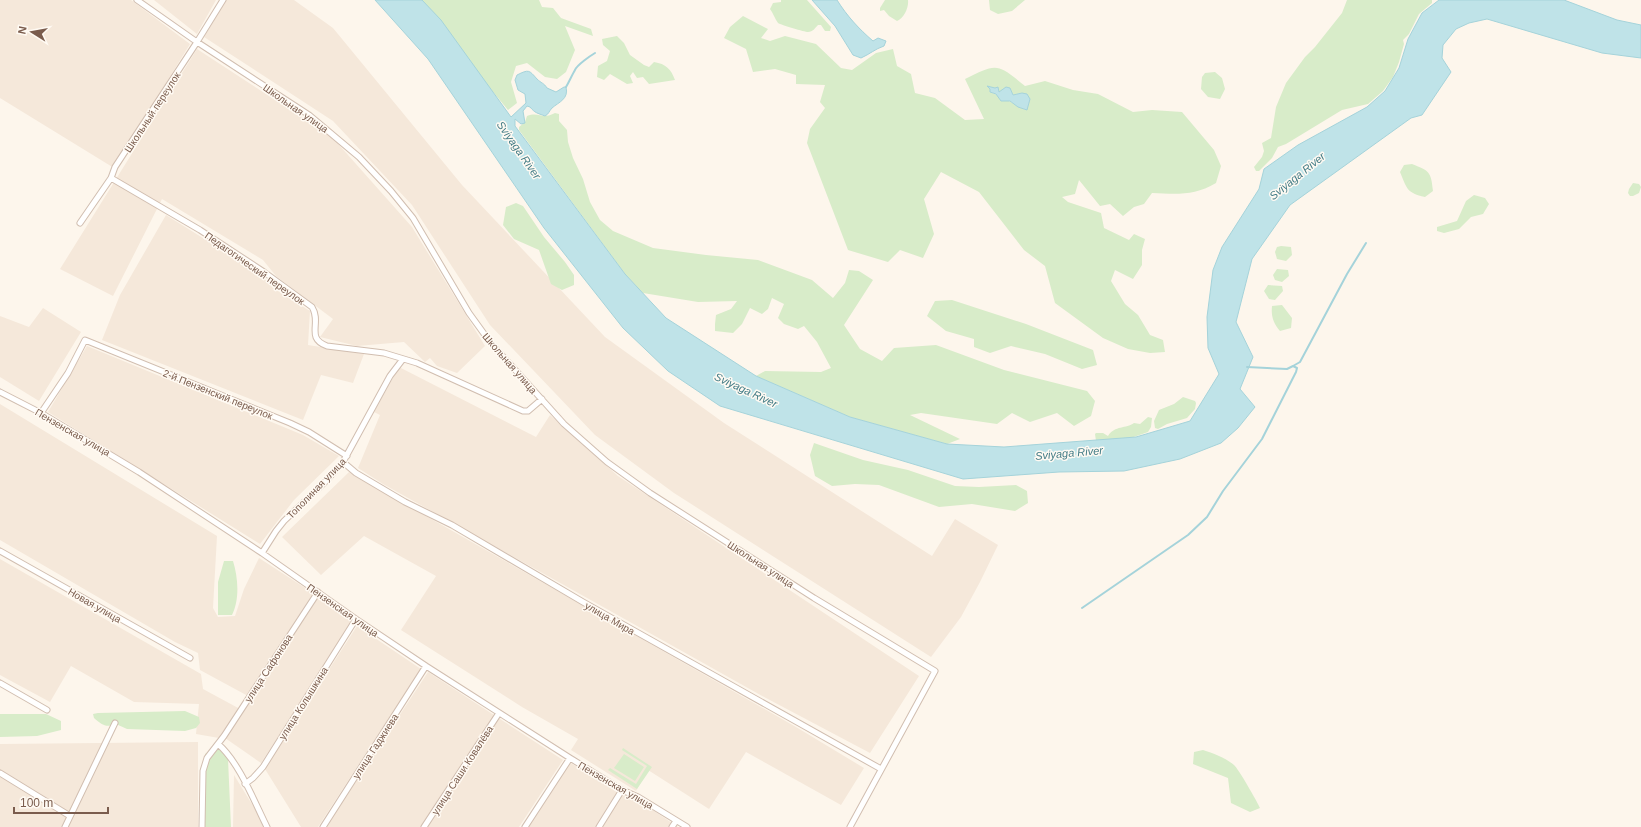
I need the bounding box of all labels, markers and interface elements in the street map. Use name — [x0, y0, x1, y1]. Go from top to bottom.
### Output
north arrow — [12, 12, 52, 52]
text: N — [16, 25, 29, 35]
street label: Школьный переулок — [122, 69, 183, 155]
street label: Школьная улица — [261, 82, 331, 135]
water label: Sviyaga River — [495, 119, 544, 182]
water label: Sviyaga River — [1267, 149, 1328, 202]
street label: Педагогический переулок — [203, 230, 307, 307]
street label: Школьная улица — [480, 331, 539, 396]
street label: 2-й Пензенский переулок — [161, 367, 275, 422]
water label: Sviyaga River — [713, 370, 780, 410]
street label: Пензенская улица — [33, 407, 113, 459]
water label: Sviyaga River — [1035, 444, 1105, 462]
street label: Тополиная улица — [285, 456, 348, 521]
street label: Школьная улица — [726, 539, 796, 590]
street label: Пензенская улица — [305, 582, 381, 639]
street label: Новая улица — [66, 586, 124, 625]
street label: улица Мира — [583, 600, 637, 637]
street label: улица Сафонова — [242, 632, 295, 704]
street label: улица Колышкина — [277, 665, 330, 742]
street label: улица Гаджиева — [350, 711, 401, 781]
street label: улица Саши Ковалёва — [430, 723, 496, 817]
street label: Пензенская улица — [576, 760, 656, 812]
scale bar — [14, 789, 108, 815]
text: 100 m — [20, 796, 53, 810]

